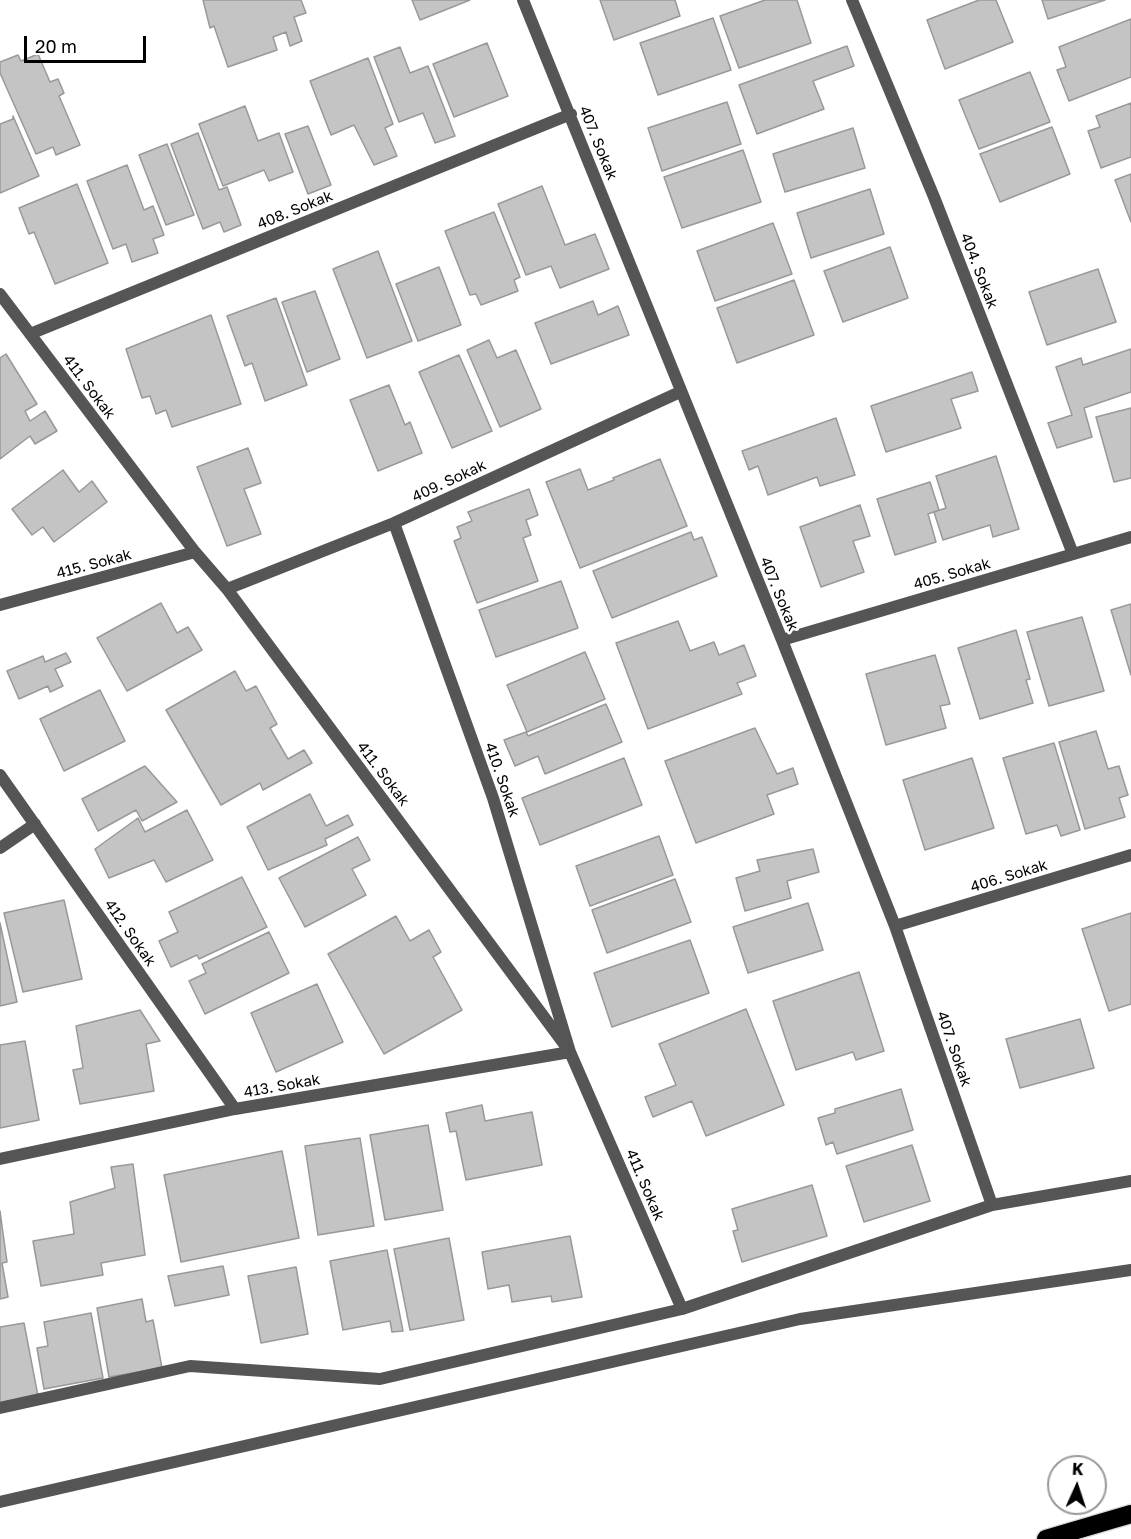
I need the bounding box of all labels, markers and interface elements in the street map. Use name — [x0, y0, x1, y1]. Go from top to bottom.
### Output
scale bar — [27, 24, 148, 62]
text: 20 m — [35, 35, 77, 57]
street label: 407. Sokak — [575, 103, 621, 183]
street label: 408. Sokak — [255, 187, 335, 233]
street label: 404. Sokak — [956, 231, 1002, 311]
street label: 411. Sokak — [59, 351, 119, 423]
street label: 409. Sokak — [409, 456, 489, 506]
street label: 415. Sokak — [54, 545, 134, 583]
street label: 407. Sokak — [756, 554, 802, 634]
street label: 405. Sokak — [911, 554, 993, 594]
street label: 411. Sokak — [353, 738, 413, 810]
street label: 410. Sokak — [481, 740, 523, 820]
street label: 406. Sokak — [968, 856, 1050, 896]
street label: 412. Sokak — [100, 896, 160, 970]
street label: 407. Sokak — [933, 1009, 975, 1089]
street label: 413. Sokak — [242, 1070, 322, 1102]
street label: 411. Sokak — [622, 1147, 668, 1223]
north arrow — [1047, 1455, 1107, 1515]
text: K — [1072, 1459, 1084, 1479]

